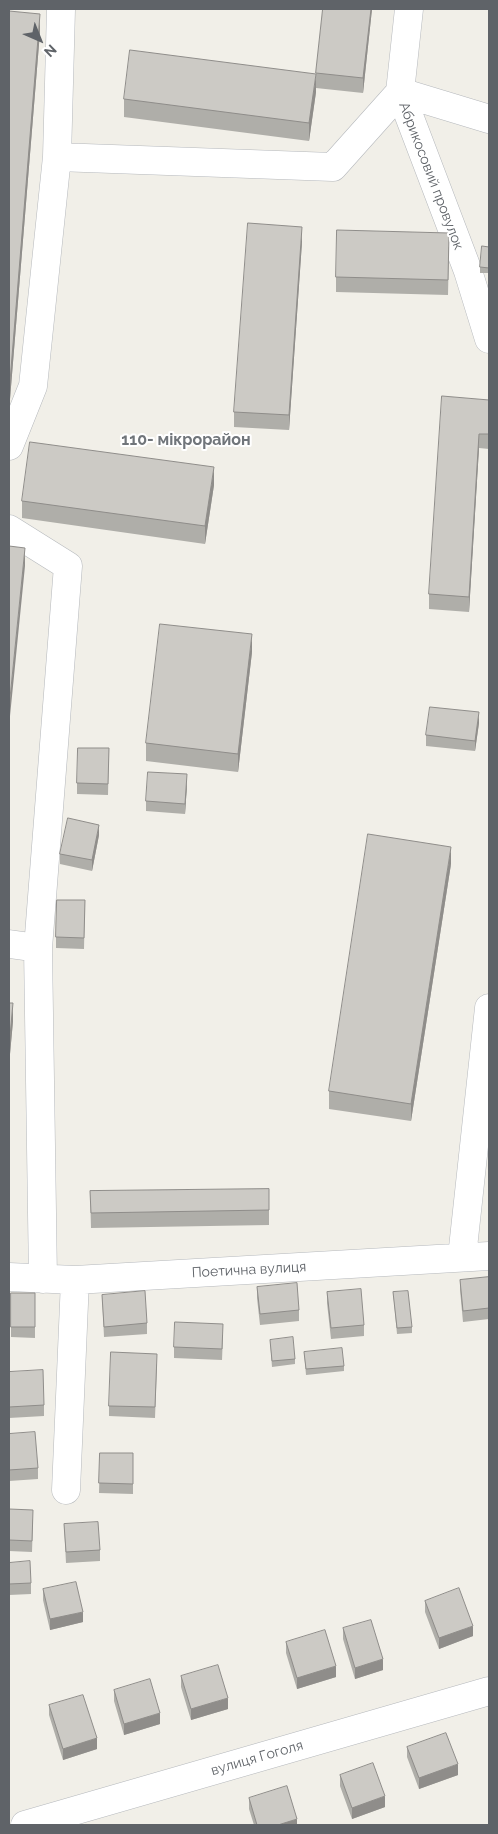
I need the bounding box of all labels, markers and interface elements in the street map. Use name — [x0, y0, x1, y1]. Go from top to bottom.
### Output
north arrow — [15, 15, 65, 65]
text: N — [41, 41, 60, 60]
street label: Абрикосовий провулок — [395, 100, 467, 252]
district label: 110- мікрорайон — [121, 430, 251, 450]
street label: Поетична вулиця — [191, 1259, 307, 1281]
street label: вулиця Гоголя — [209, 1737, 305, 1779]

